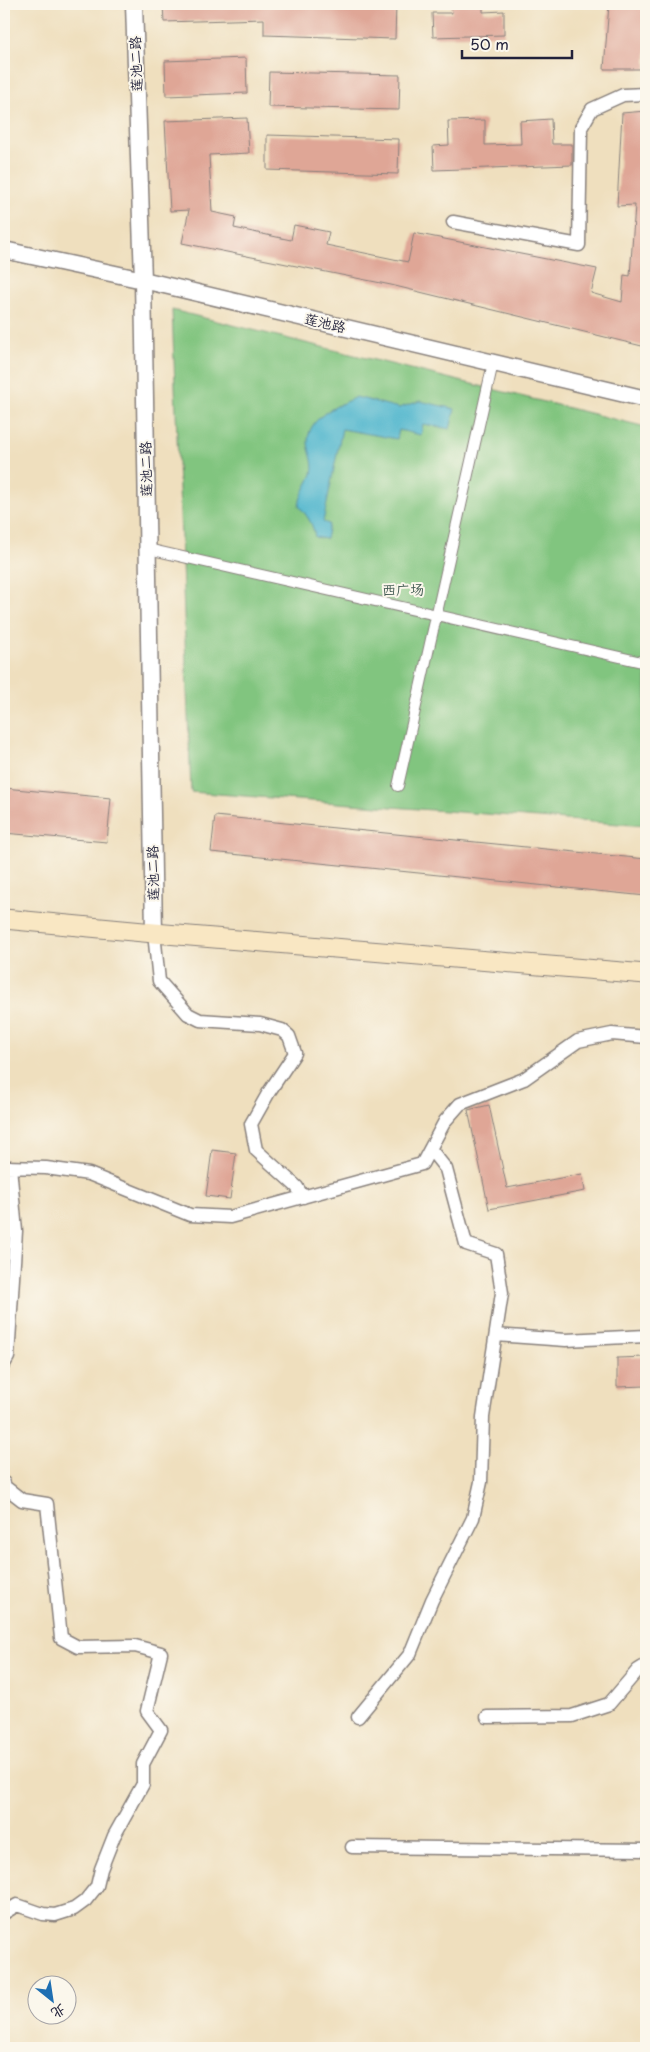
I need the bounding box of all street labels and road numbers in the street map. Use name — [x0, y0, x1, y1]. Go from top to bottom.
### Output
street label: 莲池二路 — [124, 36, 147, 92]
street label: 莲池路 — [302, 308, 348, 337]
street label: 莲池二路 — [135, 441, 156, 497]
street label: 莲池二路 — [142, 845, 163, 901]

